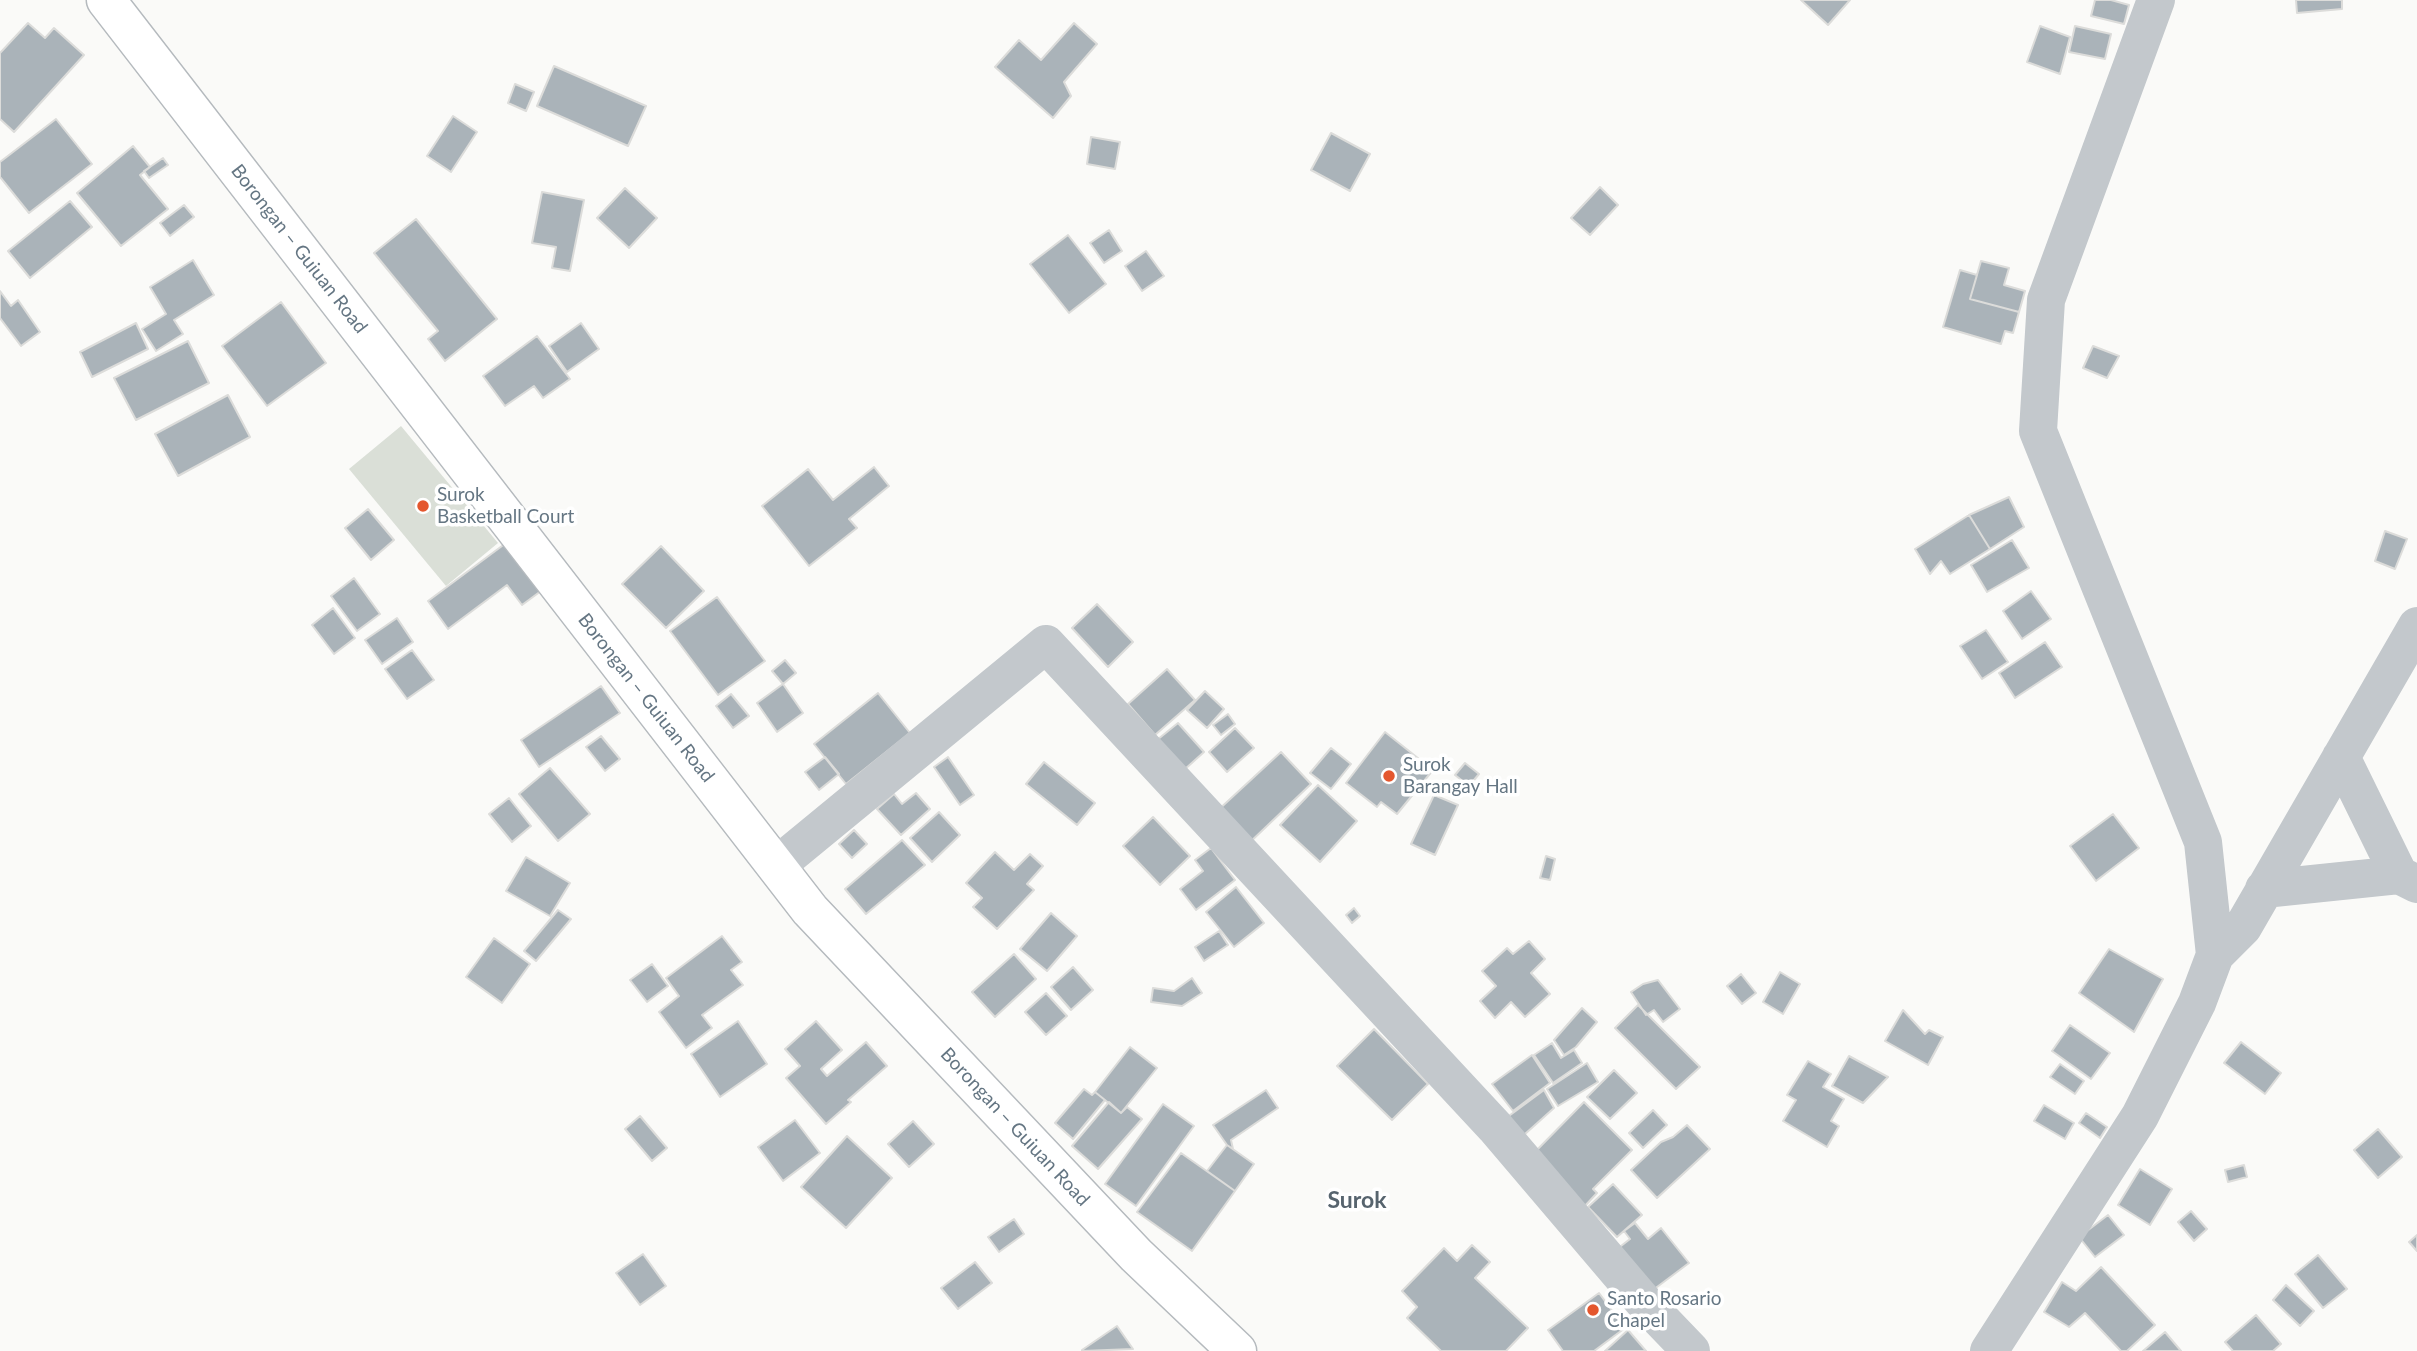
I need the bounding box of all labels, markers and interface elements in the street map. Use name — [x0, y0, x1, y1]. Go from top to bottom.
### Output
street label: Borongan – Guiuan Road — [226, 160, 372, 338]
place label: Surok Basketball Court — [437, 484, 574, 528]
marker: Surok Basketball Court — [415, 498, 431, 514]
street label: Borongan – Guiuan Road — [573, 609, 719, 787]
place label: Surok Barangay Hall — [1403, 754, 1518, 798]
marker: Surok Barangay Hall — [1381, 768, 1397, 784]
street label: Borongan – Guiuan Road — [936, 1043, 1094, 1211]
district label: Surok — [1327, 1187, 1387, 1215]
place label: Santo Rosario Chapel — [1607, 1288, 1721, 1332]
marker: Santo Rosario Chapel — [1585, 1302, 1601, 1318]

